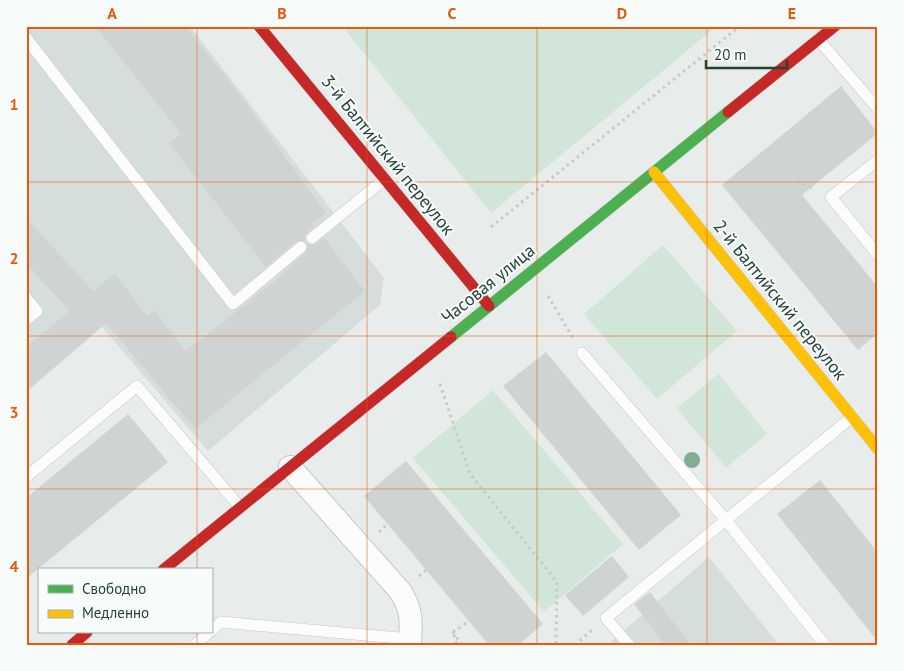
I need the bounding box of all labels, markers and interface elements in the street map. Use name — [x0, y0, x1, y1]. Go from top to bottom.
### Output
text: A — [107, 3, 117, 23]
text: B — [277, 3, 287, 23]
text: C — [448, 3, 457, 23]
text: D — [617, 3, 627, 23]
text: E — [788, 3, 796, 23]
scale bar — [706, 38, 788, 70]
text: 20 m — [714, 45, 747, 64]
street label: 3-й Балтийский переулок — [317, 70, 460, 240]
text: 1 — [9, 94, 19, 114]
street label: 2-й Балтийский переулок — [709, 215, 852, 385]
street label: Часовая улица — [436, 239, 539, 328]
text: 2 — [9, 248, 19, 268]
text: 3 — [9, 402, 19, 422]
text: 4 — [9, 556, 19, 576]
legend — [38, 568, 212, 634]
text: Свободно — [82, 579, 146, 598]
text: Медленно — [82, 603, 149, 622]

